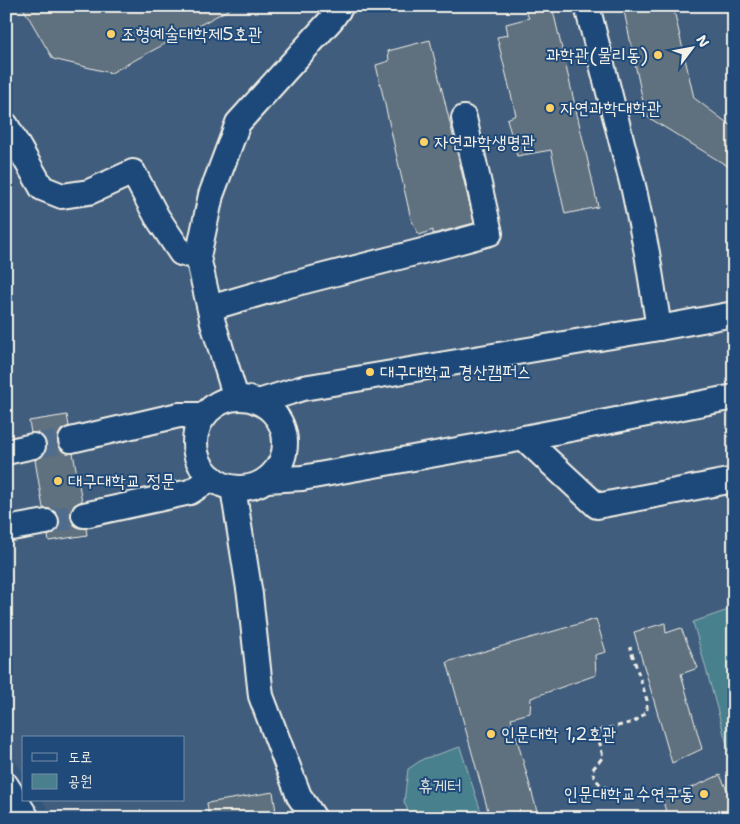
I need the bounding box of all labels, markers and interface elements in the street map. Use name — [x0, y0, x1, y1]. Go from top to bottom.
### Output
place label: 조형예술대학제5호관 — [121, 22, 262, 46]
north arrow — [668, 22, 718, 72]
marker: 조형예술대학제5호관 — [105, 28, 117, 40]
text: N — [692, 32, 714, 51]
place label: 과학관(물리동) — [546, 43, 648, 67]
marker: 과학관(물리동) — [652, 49, 664, 61]
place label: 자연과학대학관 — [560, 96, 661, 120]
marker: 자연과학대학관 — [544, 102, 556, 114]
place label: 자연과학생명관 — [434, 130, 535, 154]
marker: 자연과학생명관 — [418, 136, 430, 148]
place label: 대구대학교 경산캠퍼스 — [380, 360, 531, 384]
marker: 대구대학교 경산캠퍼스 — [364, 366, 376, 378]
place label: 대구대학교 정문 — [68, 469, 176, 493]
marker: 대구대학교 정문 — [52, 475, 64, 487]
place label: 인문대학 1,2호관 — [501, 722, 617, 746]
marker: 인문대학 1,2호관 — [485, 728, 497, 740]
legend — [22, 736, 185, 802]
text: 도로 — [68, 747, 92, 767]
text: 공원 — [68, 771, 92, 791]
park label: 휴게터 — [418, 774, 462, 798]
place label: 인문대학교수연구동 — [564, 782, 694, 806]
marker: 인문대학교수연구동 — [698, 788, 710, 800]

